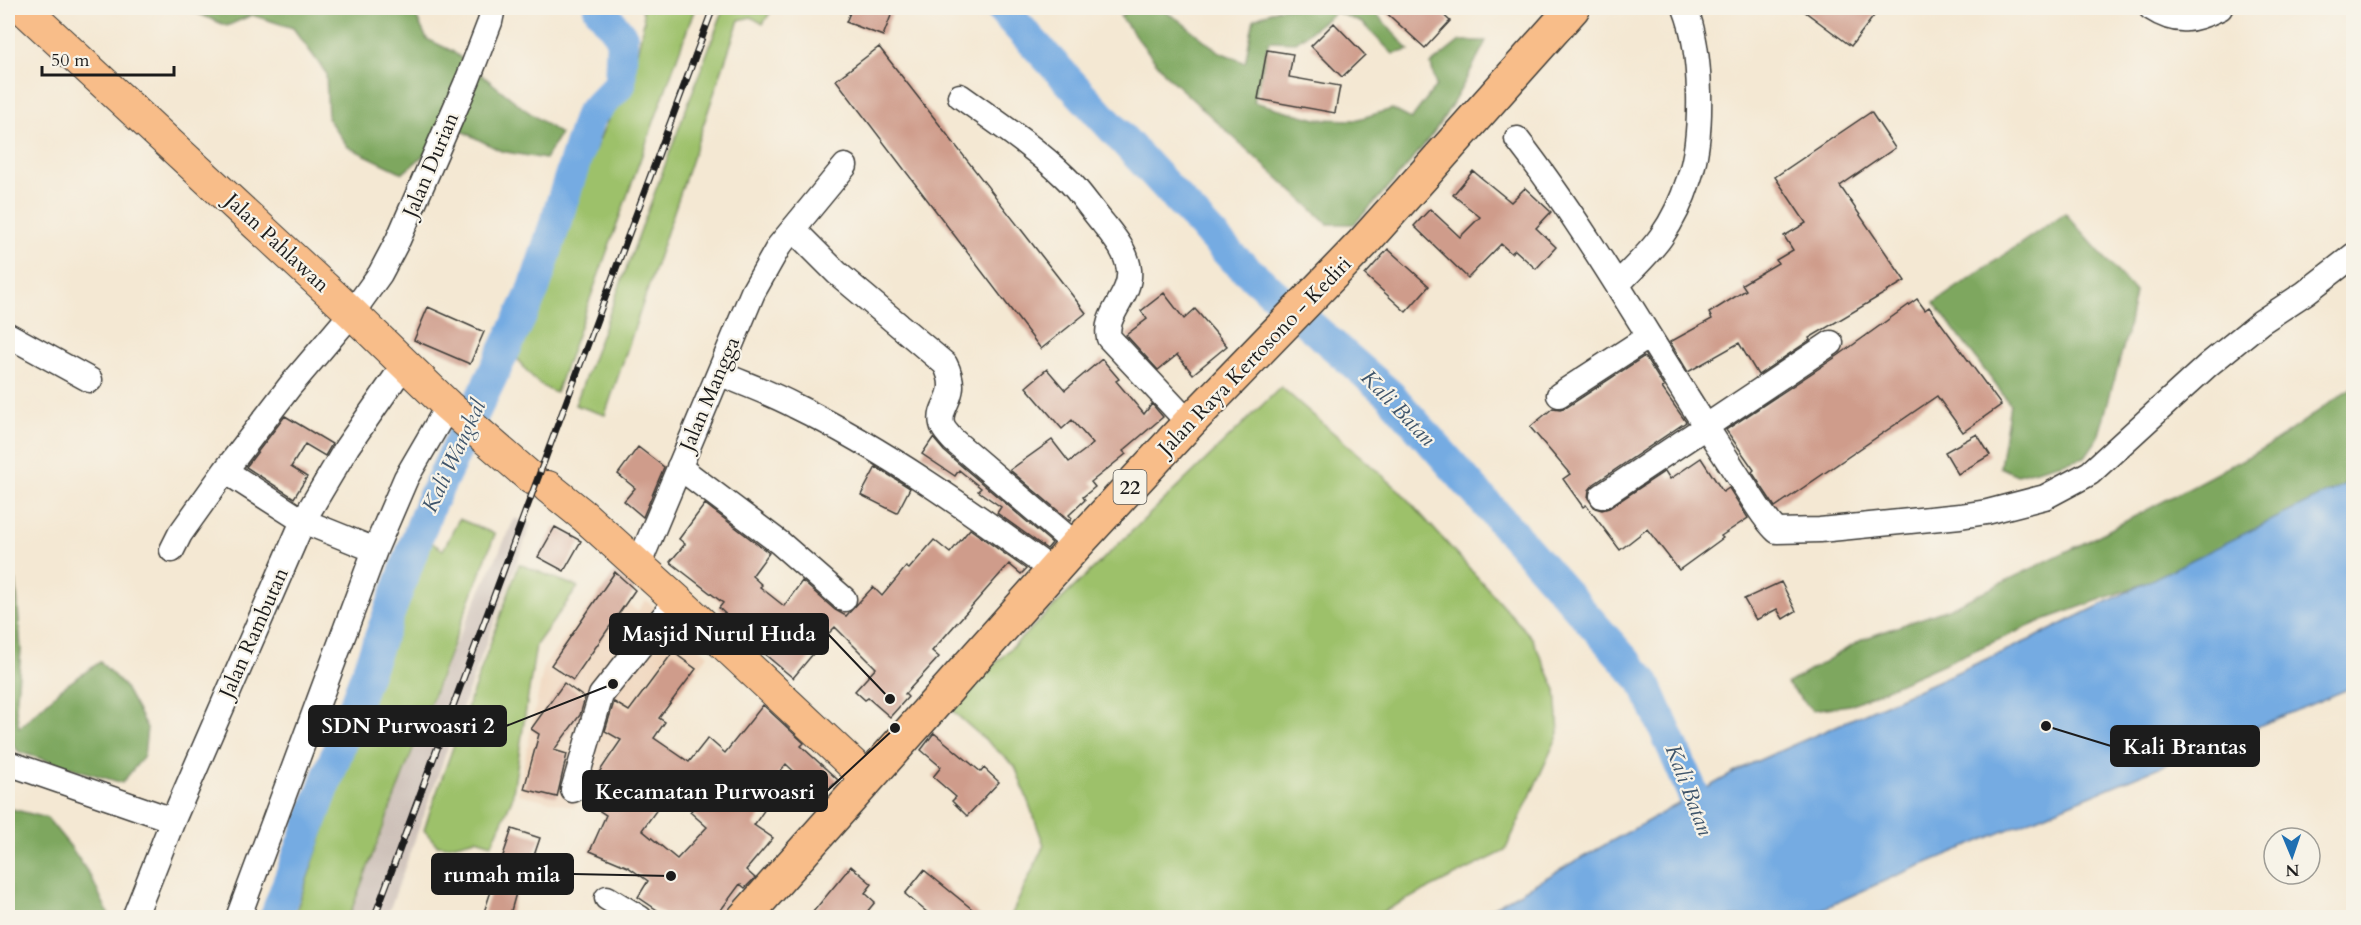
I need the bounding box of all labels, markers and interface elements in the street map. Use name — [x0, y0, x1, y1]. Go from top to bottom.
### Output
scale bar — [42, 39, 174, 77]
text: 50 m — [51, 48, 90, 73]
street label: Jalan Durian — [395, 108, 466, 225]
street label: Jalan Pahlawan — [216, 185, 336, 299]
street label: Jalan Raya Kertosono - Kediri — [1150, 250, 1358, 464]
street label: Jalan Mangga — [672, 332, 747, 458]
water label: Kali Batan — [1354, 363, 1442, 453]
water label: Kali Wangkal — [415, 394, 494, 517]
road number: 22 — [1114, 470, 1146, 504]
street label: Jalan Rambutan — [211, 563, 296, 706]
callout: Masjid Nurul Huda — [610, 614, 828, 654]
text: Masjid Nurul Huda — [622, 619, 816, 649]
callout: SDN Purwoasri 2 — [309, 706, 506, 746]
text: SDN Purwoasri 2 — [321, 711, 495, 741]
callout: Kali Brantas — [2111, 726, 2259, 766]
text: Kali Brantas — [2123, 732, 2247, 762]
water label: Kali Batan — [1658, 740, 1720, 840]
callout: Kecamatan Purwoasri — [583, 771, 827, 811]
text: Kecamatan Purwoasri — [595, 777, 815, 807]
north arrow — [2262, 826, 2322, 886]
callout: rumah mila — [432, 854, 573, 894]
text: N — [2285, 859, 2300, 881]
text: rumah mila — [443, 860, 561, 890]

